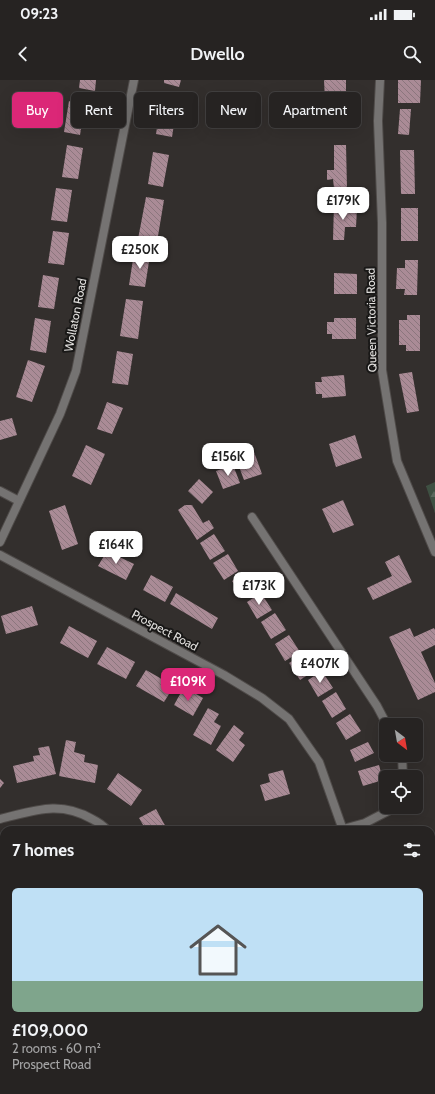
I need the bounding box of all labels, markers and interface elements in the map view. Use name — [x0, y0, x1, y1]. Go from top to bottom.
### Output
text: 09:23 — [20, 5, 58, 23]
icon: back — [12, 43, 34, 65]
text: Dwello — [190, 43, 245, 65]
icon: search — [401, 43, 423, 65]
chip: Buy — [12, 92, 63, 128]
chip: Rent — [71, 92, 126, 128]
chip: Filters — [134, 92, 198, 128]
chip: New — [206, 92, 261, 128]
chip: Apartment — [269, 92, 361, 128]
pin: £179K — [315, 187, 371, 221]
text: £179K — [326, 192, 360, 208]
pin: £250K — [112, 236, 168, 270]
text: £250K — [121, 241, 159, 257]
street label: Queen Victoria Road — [363, 268, 379, 372]
street label: Wollaton Road — [60, 277, 90, 353]
pin: £156K — [200, 443, 256, 477]
text: £156K — [211, 448, 245, 464]
pin: £164K — [88, 531, 144, 565]
text: £164K — [98, 536, 134, 552]
pin: £173K — [231, 572, 287, 606]
text: £173K — [242, 577, 276, 593]
street label: Prospect Road — [129, 606, 201, 654]
pin: £407K — [292, 650, 348, 684]
text: £407K — [301, 655, 339, 671]
pin: £109K — [160, 668, 216, 702]
text: £109K — [170, 673, 206, 689]
north arrow — [379, 718, 423, 762]
map controls — [379, 718, 423, 814]
button: locate — [379, 770, 423, 814]
icon: filters — [401, 839, 423, 861]
text: 7 homes — [12, 840, 74, 860]
icon: home — [182, 914, 254, 986]
text: £109,000 — [12, 1020, 88, 1040]
text: 2 rooms · 60 m² — [12, 1040, 101, 1056]
text: Prospect Road — [12, 1056, 91, 1072]

